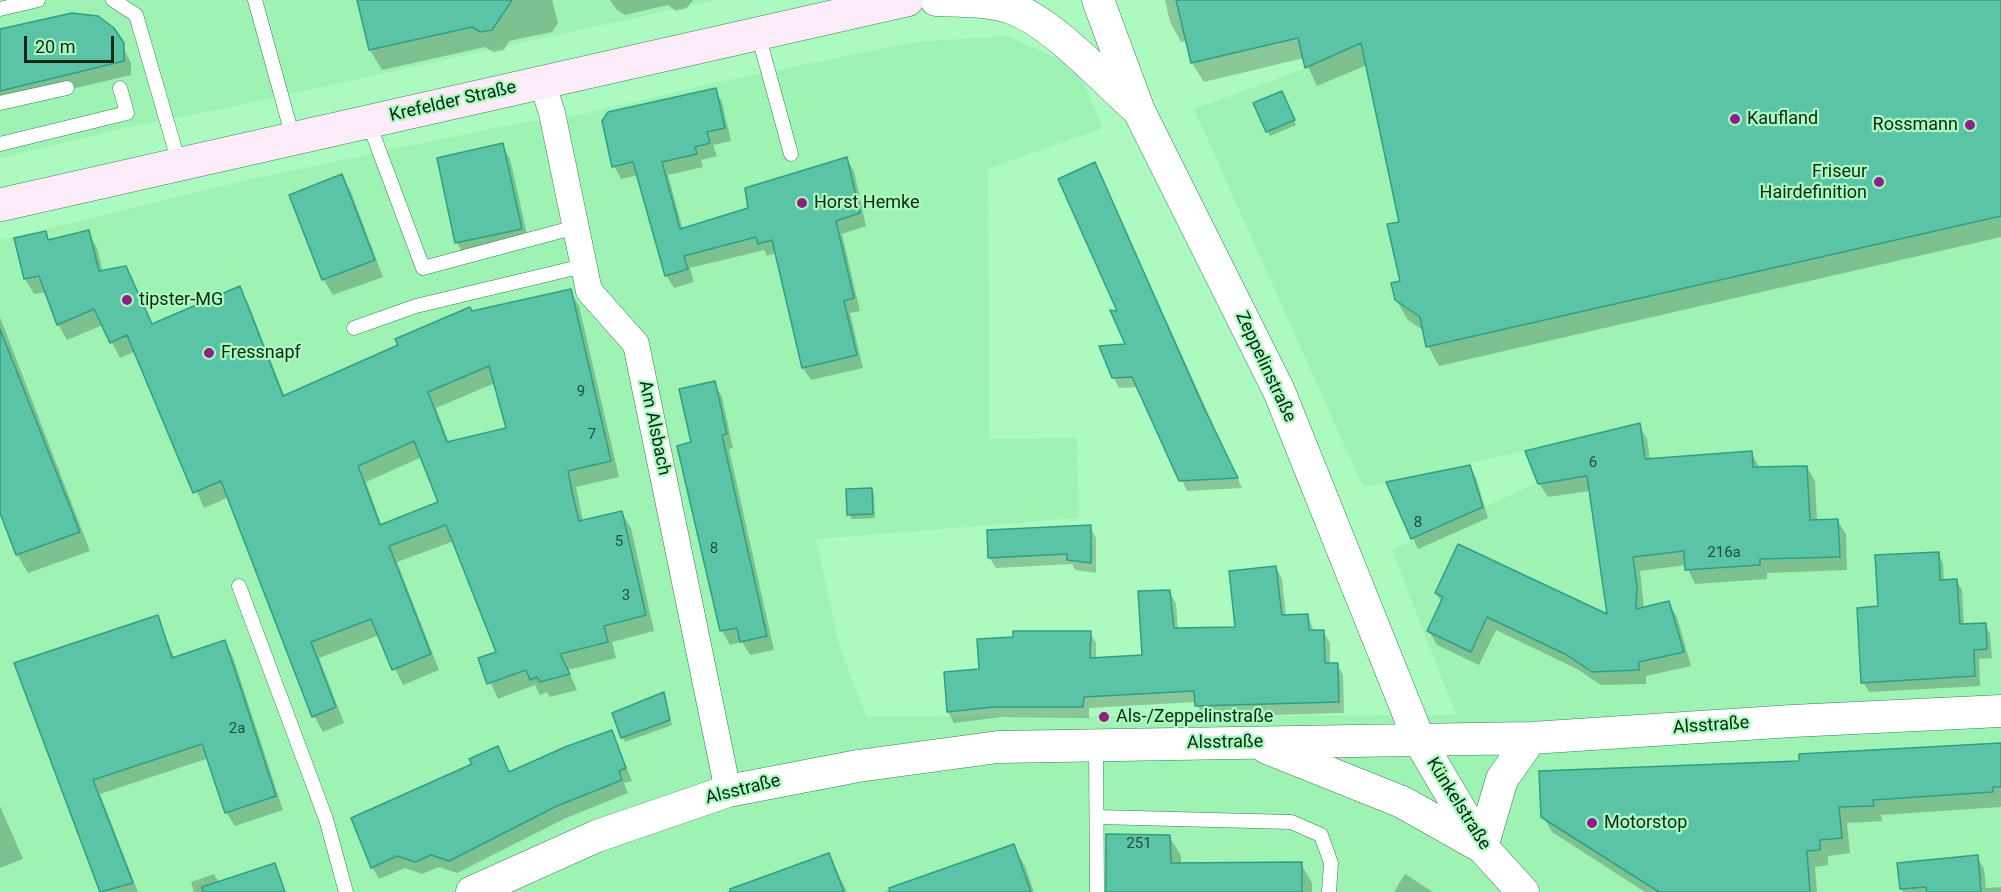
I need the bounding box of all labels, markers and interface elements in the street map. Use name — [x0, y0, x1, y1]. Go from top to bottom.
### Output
scale bar — [27, 24, 117, 62]
text: 20 m — [35, 36, 75, 57]
street label: Krefelder Straße — [388, 77, 518, 127]
place label: Kaufland — [1747, 108, 1818, 130]
marker: Kaufland — [1728, 112, 1742, 126]
place label: Rossmann — [1873, 114, 1958, 136]
marker: Rossmann — [1963, 118, 1977, 132]
place label: Friseur Hairdefinition — [1760, 161, 1867, 204]
marker: Friseur Hairdefinition — [1872, 175, 1886, 189]
place label: Horst Hemke — [814, 192, 920, 214]
marker: Horst Hemke — [795, 196, 809, 210]
place label: tipster-MG — [139, 289, 223, 311]
marker: tipster-MG — [120, 293, 134, 307]
street label: Zeppelinstraße — [1230, 308, 1300, 426]
place label: Fressnapf — [221, 342, 301, 364]
marker: Fressnapf — [202, 346, 216, 360]
street label: Am Alsbach — [633, 378, 675, 478]
house number: 9 — [577, 383, 585, 401]
house number: 7 — [588, 426, 596, 444]
house number: 6 — [1589, 454, 1597, 472]
house number: 8 — [1414, 514, 1422, 532]
house number: 5 — [615, 533, 623, 551]
house number: 8 — [710, 540, 718, 558]
house number: 216a — [1707, 544, 1741, 562]
house number: 3 — [622, 587, 630, 605]
place label: Als-/Zeppelinstraße — [1116, 706, 1273, 728]
marker: Als-/Zeppelinstraße — [1097, 710, 1111, 724]
street label: Alsstraße — [1672, 713, 1750, 739]
house number: 2a — [229, 720, 245, 738]
street label: Alsstraße — [1187, 732, 1263, 754]
street label: Künkelstraße — [1421, 754, 1495, 854]
street label: Alsstraße — [703, 770, 783, 810]
place label: Motorstop — [1604, 812, 1687, 834]
marker: Motorstop — [1585, 816, 1599, 830]
house number: 251 — [1126, 835, 1152, 853]

